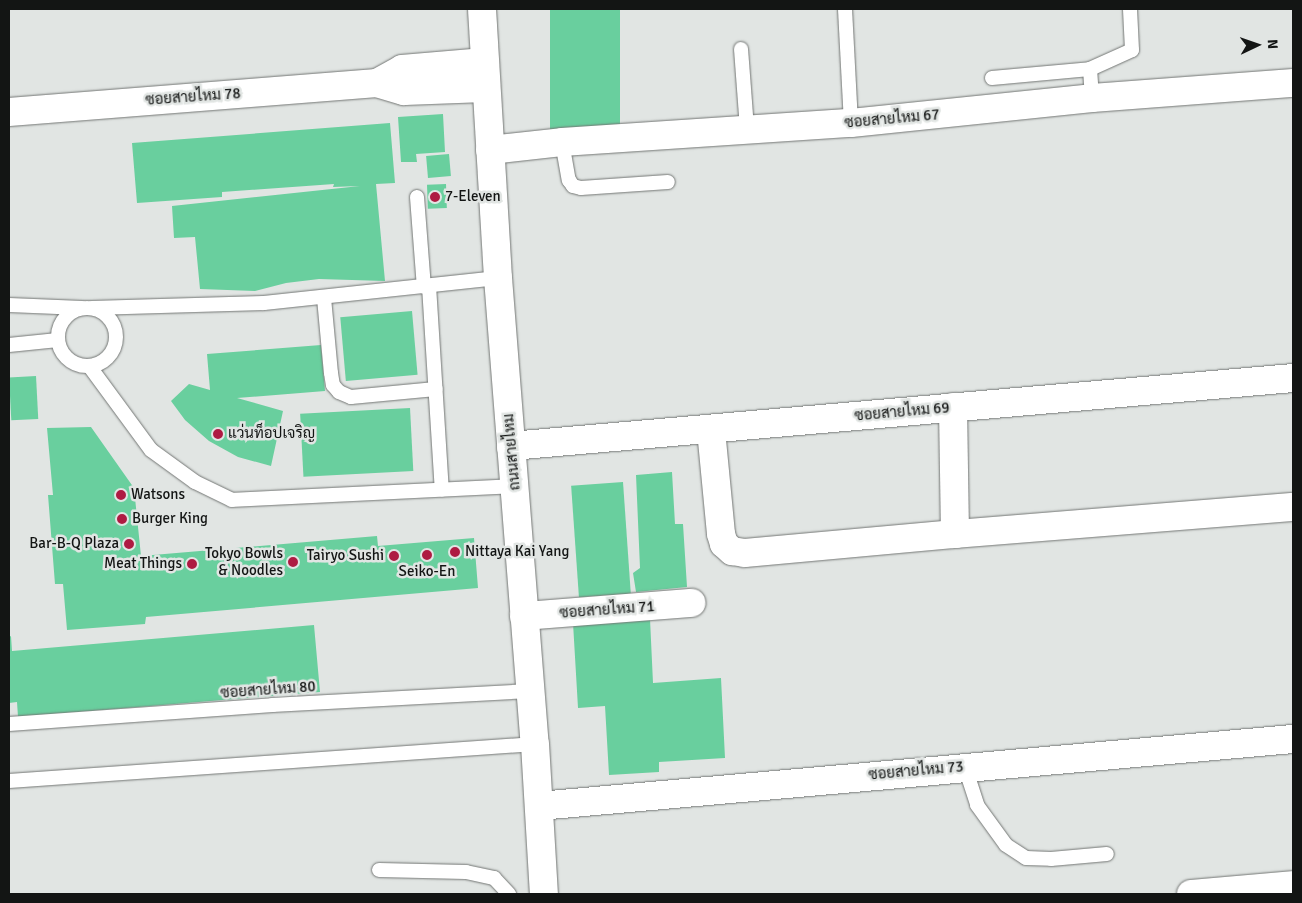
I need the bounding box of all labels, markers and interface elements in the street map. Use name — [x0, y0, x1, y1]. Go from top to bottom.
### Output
north arrow — [1232, 20, 1282, 70]
text: N — [1264, 39, 1281, 50]
street label: ซอยสายไหม 78 — [145, 85, 241, 109]
street label: ซอยสายไหม 67 — [844, 106, 940, 132]
place label: 7-Eleven — [445, 188, 501, 206]
marker: 7-Eleven — [429, 191, 441, 203]
street label: ซอยสายไหม 69 — [854, 399, 950, 425]
street label: ถนนสายไหม — [500, 413, 524, 491]
place label: แว่นท็อปเจริญ — [228, 425, 315, 443]
marker: แว่นท็อปเจริญ — [212, 428, 224, 440]
place label: Watsons — [131, 486, 185, 504]
marker: Watsons — [115, 489, 127, 501]
place label: Burger King — [132, 510, 208, 528]
marker: Burger King — [116, 513, 128, 525]
place label: Bar-B-Q Plaza — [29, 535, 119, 553]
marker: Bar-B-Q Plaza — [123, 538, 135, 550]
place label: Nittaya Kai Yang — [465, 543, 569, 561]
place label: Tokyo Bowls & Noodles — [205, 544, 283, 579]
marker: Nittaya Kai Yang — [449, 546, 461, 558]
place label: Tairyo Sushi — [307, 547, 384, 565]
marker: Seiko-En — [421, 549, 433, 561]
marker: Tairyo Sushi — [388, 550, 400, 562]
place label: Meat Things — [104, 555, 182, 573]
marker: Tokyo Bowls & Noodles — [287, 556, 299, 568]
marker: Meat Things — [186, 558, 198, 570]
place label: Seiko-En — [399, 563, 455, 581]
street label: ซอยสายไหม 71 — [559, 598, 655, 622]
street label: ซอยสายไหม 80 — [220, 678, 316, 702]
street label: ซอยสายไหม 73 — [868, 758, 964, 784]

